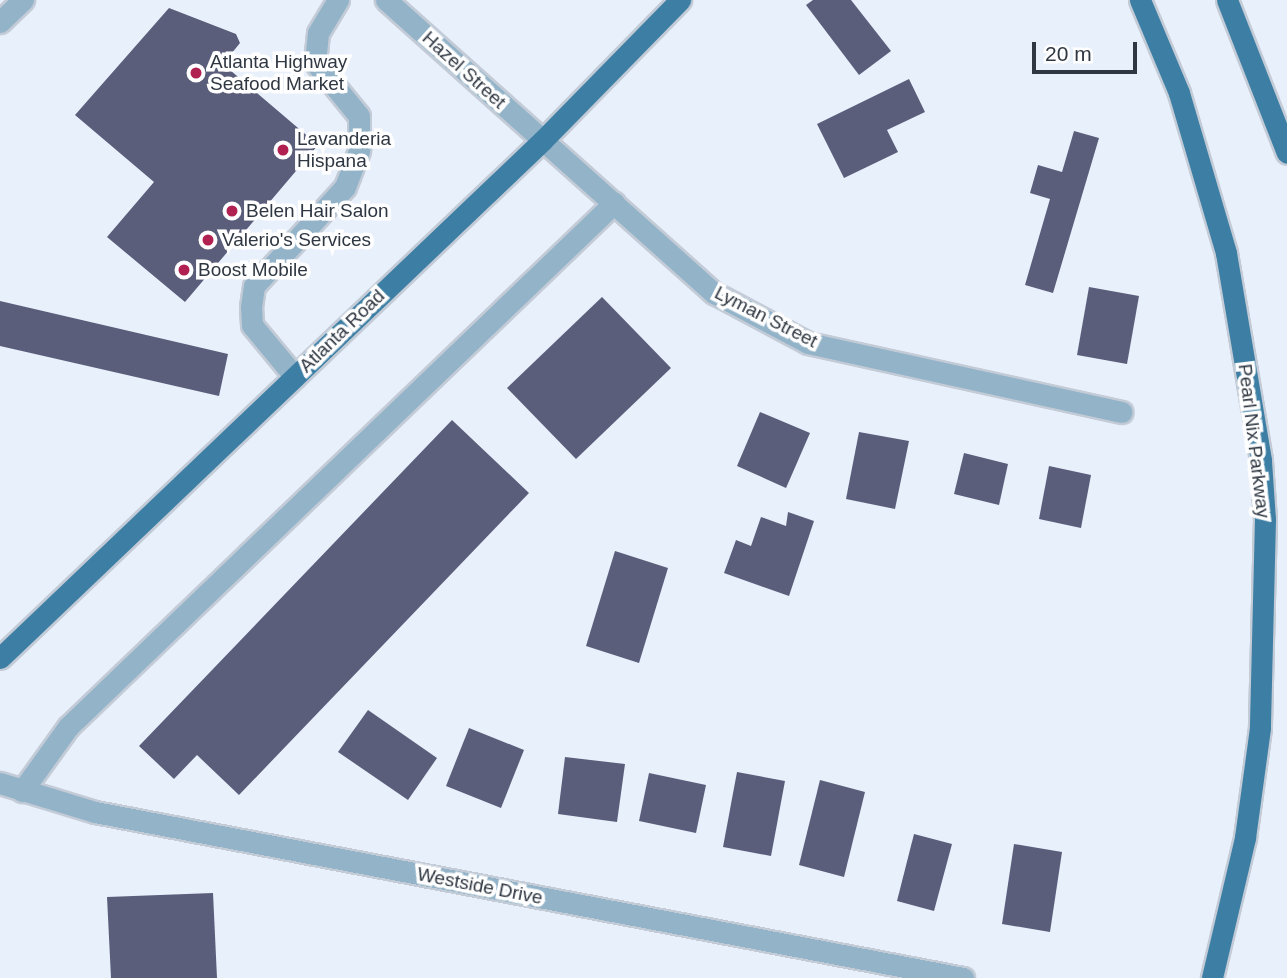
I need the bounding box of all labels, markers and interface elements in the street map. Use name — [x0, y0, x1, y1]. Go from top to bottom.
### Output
street label: Hazel Street — [418, 27, 510, 113]
scale bar — [1035, 28, 1140, 72]
text: 20 m — [1045, 42, 1092, 65]
place label: Atlanta Highway Seafood Market — [210, 51, 347, 95]
marker: Atlanta Highway Seafood Market — [188, 65, 204, 81]
place label: Lavanderia Hispana — [297, 128, 391, 172]
marker: Lavanderia Hispana — [275, 142, 291, 158]
place label: Belen Hair Salon — [246, 200, 389, 222]
marker: Belen Hair Salon — [224, 203, 240, 219]
place label: Valerio's Services — [222, 229, 371, 251]
marker: Valerio's Services — [200, 232, 216, 248]
place label: Boost Mobile — [198, 259, 308, 281]
marker: Boost Mobile — [176, 262, 192, 278]
street label: Lyman Street — [711, 281, 821, 353]
street label: Atlanta Road — [295, 285, 389, 377]
street label: Pearl Nix Parkway — [1233, 363, 1275, 519]
street label: Westside Drive — [415, 863, 545, 909]

